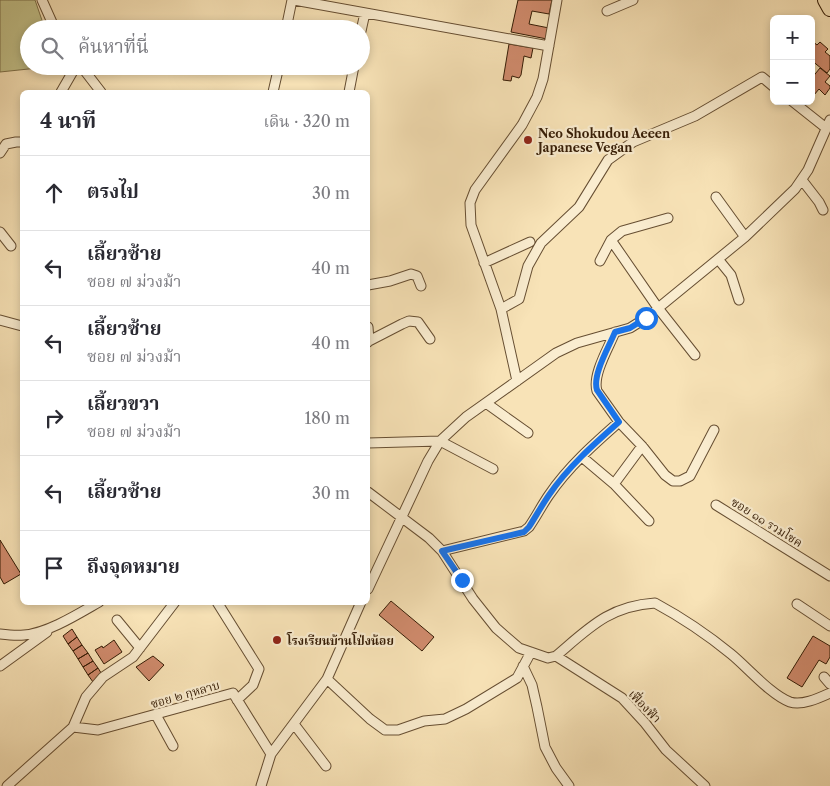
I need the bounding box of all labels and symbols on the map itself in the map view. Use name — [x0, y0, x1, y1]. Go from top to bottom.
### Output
place label: Neo Shokudou Aeeen Japanese Vegan — [536, 126, 671, 155]
marker: Neo Shokudou Aeeen Japanese Vegan — [522, 134, 534, 146]
route start — [635, 307, 658, 330]
street label: ซอย ๑๑ รวมโชค — [728, 493, 806, 550]
route end — [451, 569, 474, 592]
place label: โรงเรียนบ้านโป่งน้อย — [286, 632, 394, 648]
marker: โรงเรียนบ้านโป่งน้อย — [271, 634, 283, 646]
street label: ซอย ๒ กุหลาบ — [149, 677, 222, 712]
street label: เฟื่องฟ้า — [626, 686, 665, 726]

